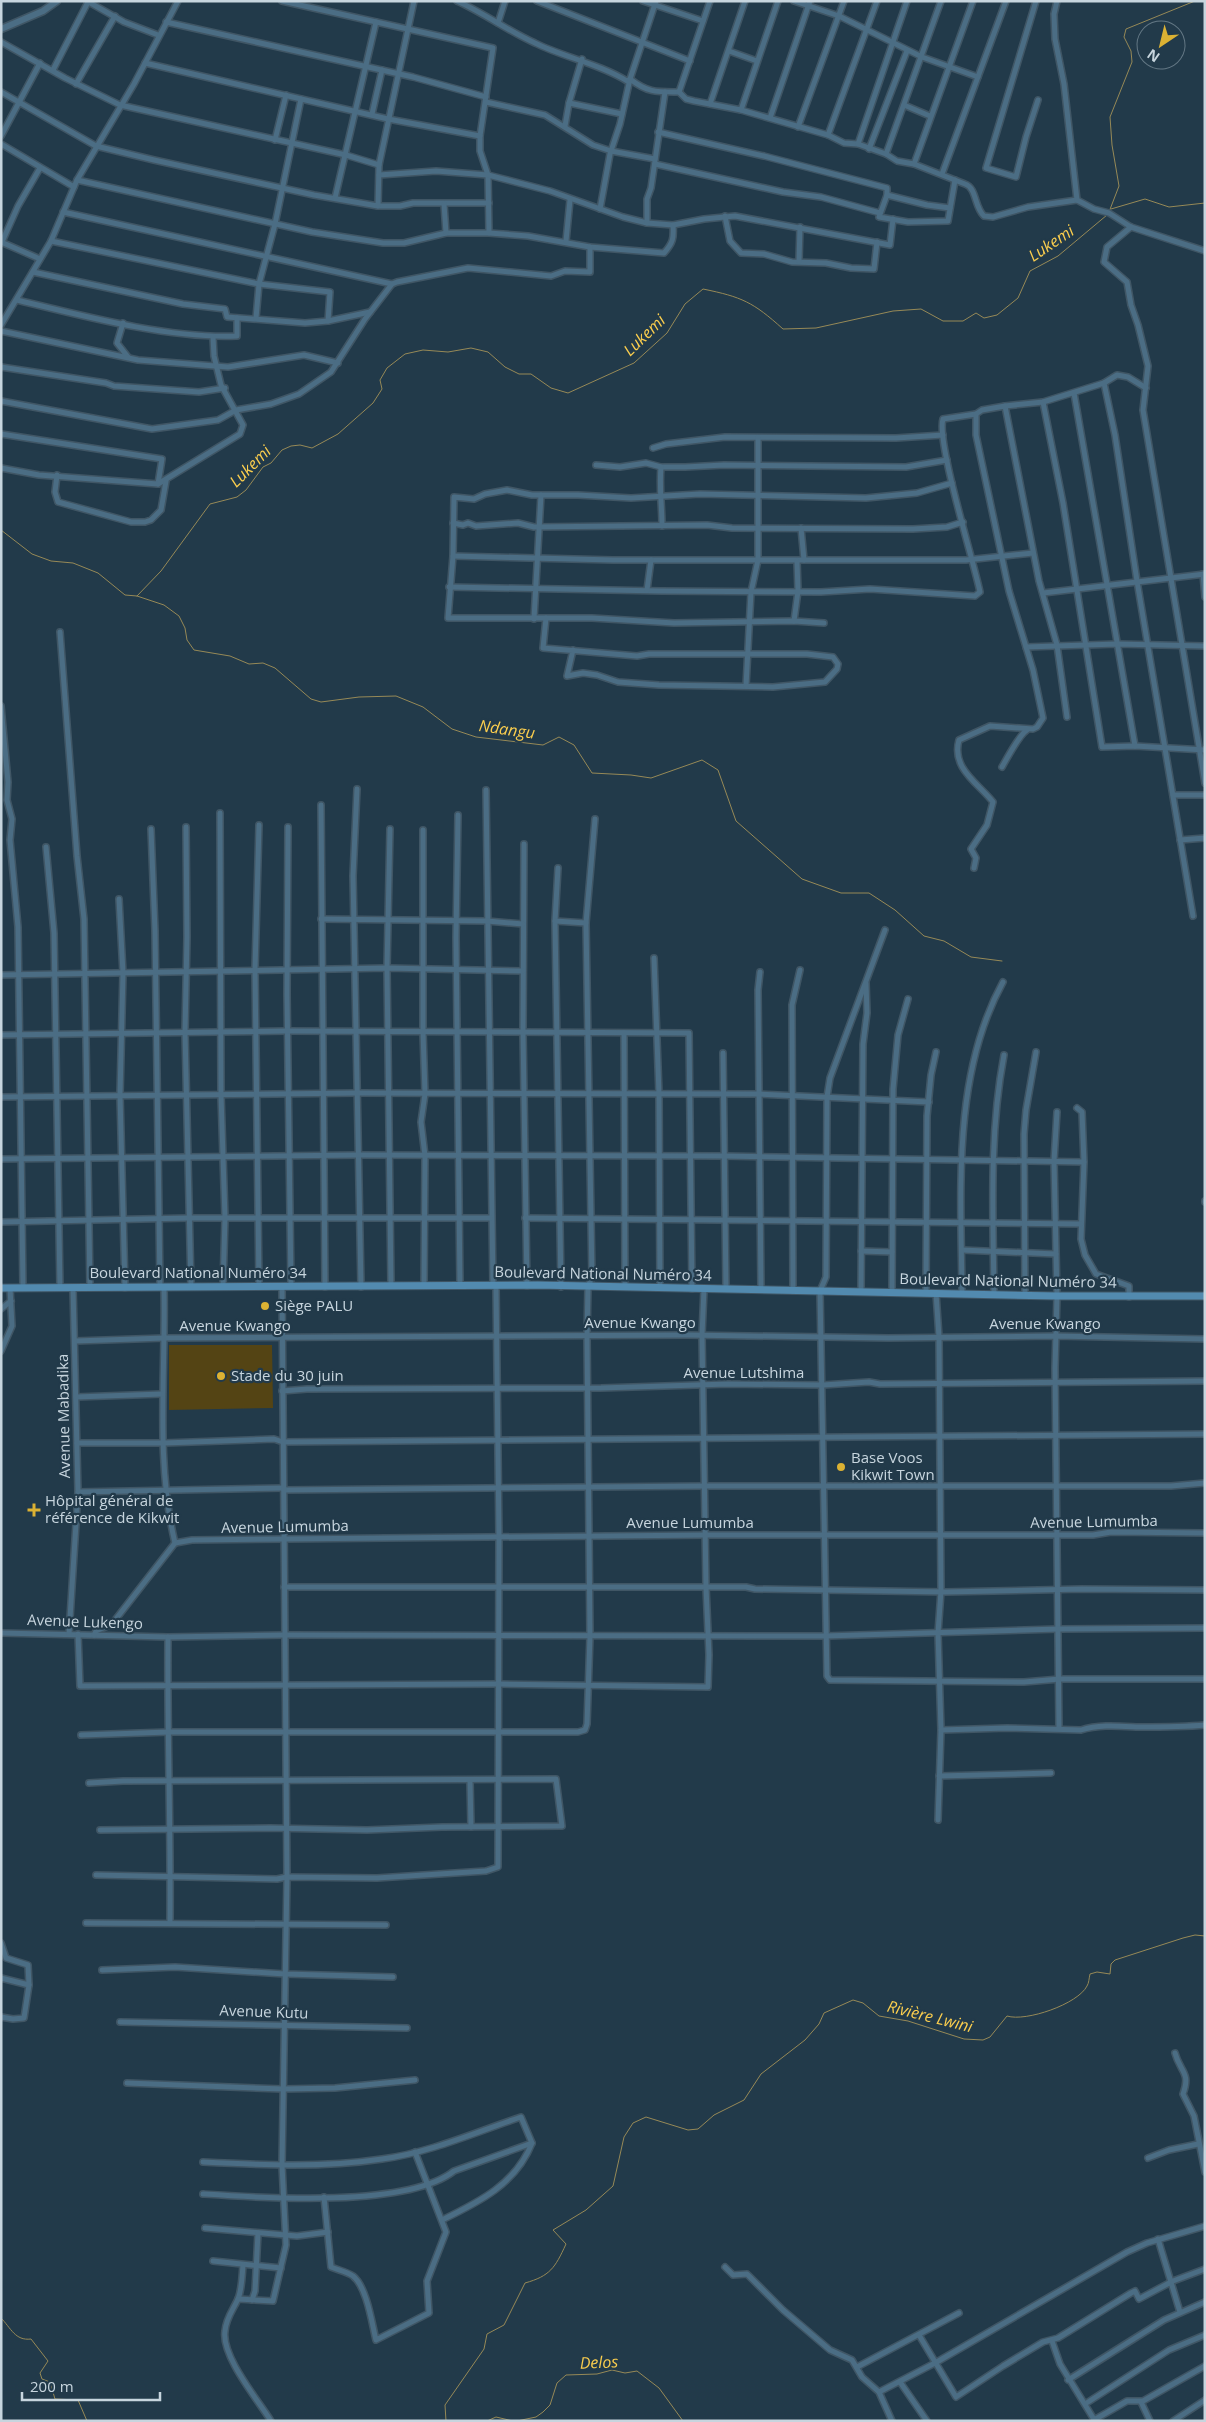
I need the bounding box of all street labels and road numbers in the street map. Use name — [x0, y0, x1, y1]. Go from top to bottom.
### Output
street label: Boulevard National Numéro 34 — [494, 1261, 712, 1285]
street label: Boulevard National Numéro 34 — [89, 1262, 307, 1282]
street label: Boulevard National Numéro 34 — [899, 1268, 1117, 1292]
street label: Avenue Kwango — [584, 1312, 696, 1332]
street label: Avenue Kwango — [989, 1313, 1101, 1333]
street label: Avenue Kwango — [179, 1315, 291, 1335]
street label: Avenue Mabadika — [52, 1354, 74, 1479]
street label: Avenue Lutshima — [684, 1362, 804, 1382]
street label: Avenue Lumumba — [1030, 1510, 1158, 1532]
street label: Avenue Lumumba — [626, 1512, 754, 1532]
street label: Avenue Lumumba — [221, 1515, 349, 1537]
street label: Avenue Lukengo — [27, 1609, 143, 1633]
street label: Avenue Kutu — [219, 1999, 309, 2023]

